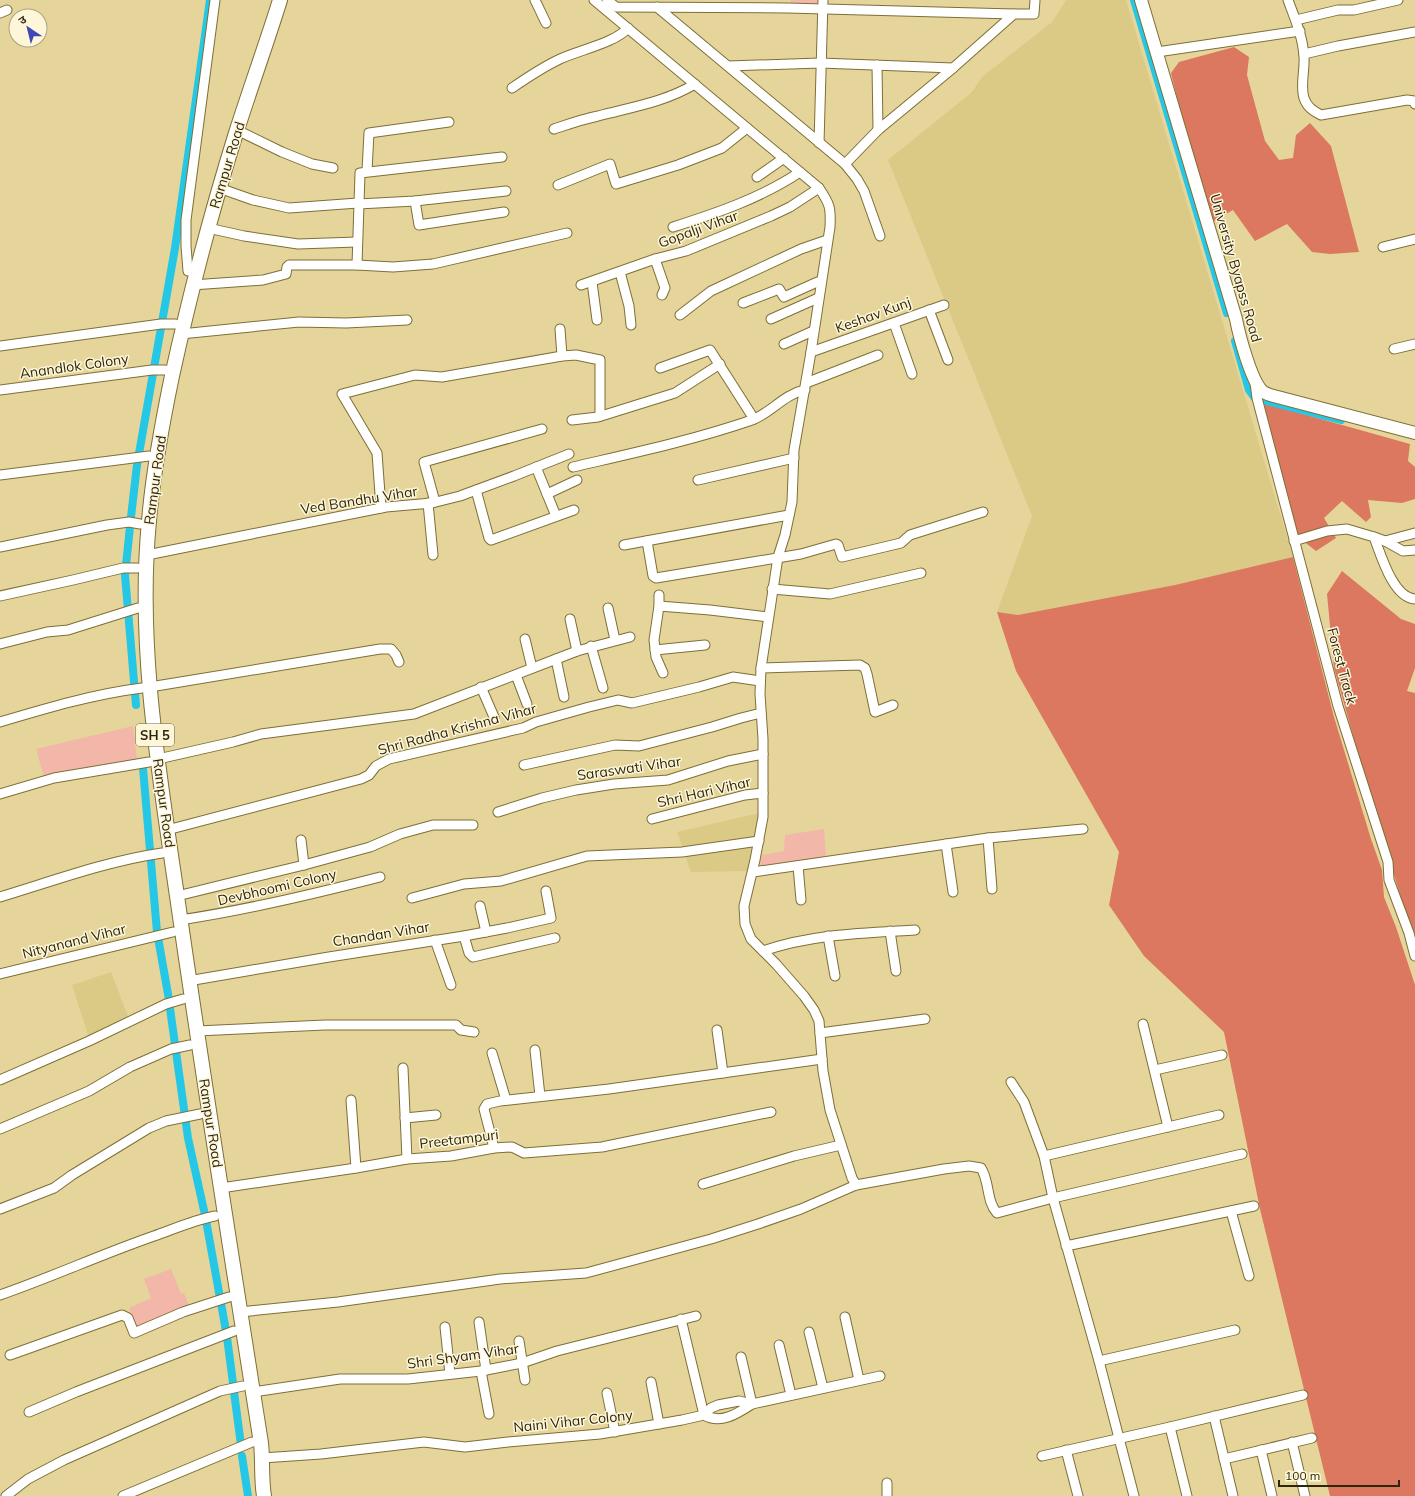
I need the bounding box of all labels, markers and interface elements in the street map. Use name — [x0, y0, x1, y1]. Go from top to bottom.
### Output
north arrow — [8, 8, 48, 48]
text: उ — [16, 12, 29, 27]
street label: Rampur Road — [205, 119, 249, 211]
street label: University Byapss Road — [1206, 192, 1266, 344]
street label: Gopalji Vihar — [656, 206, 741, 252]
street label: Keshav Kunj — [833, 293, 913, 337]
street label: Anandlok Colony — [18, 349, 130, 383]
street label: Rampur Road — [140, 434, 170, 526]
street label: Ved Bandhu Vihar — [299, 482, 420, 518]
street label: Forest Track — [1323, 626, 1361, 707]
street label: Shri Radha Krishna Vihar — [376, 699, 539, 759]
road number: SH 5 — [136, 724, 174, 746]
street label: Saraswati Vihar — [576, 752, 683, 784]
street label: Rampur Road — [149, 757, 179, 849]
street label: Shri Hari Vihar — [656, 772, 753, 811]
street label: Devbhoomi Colony — [216, 864, 339, 909]
street label: Chandan Vihar — [331, 917, 432, 951]
street label: Nityanand Vihar — [20, 919, 129, 963]
street label: Rampur Road — [195, 1077, 227, 1169]
street label: Preetampuri — [418, 1125, 500, 1153]
street label: Shri Shyam Vihar — [406, 1339, 521, 1373]
street label: Naini Vihar Colony — [512, 1406, 634, 1436]
scale bar — [1279, 1462, 1399, 1488]
text: 100 m — [1285, 1468, 1320, 1483]

